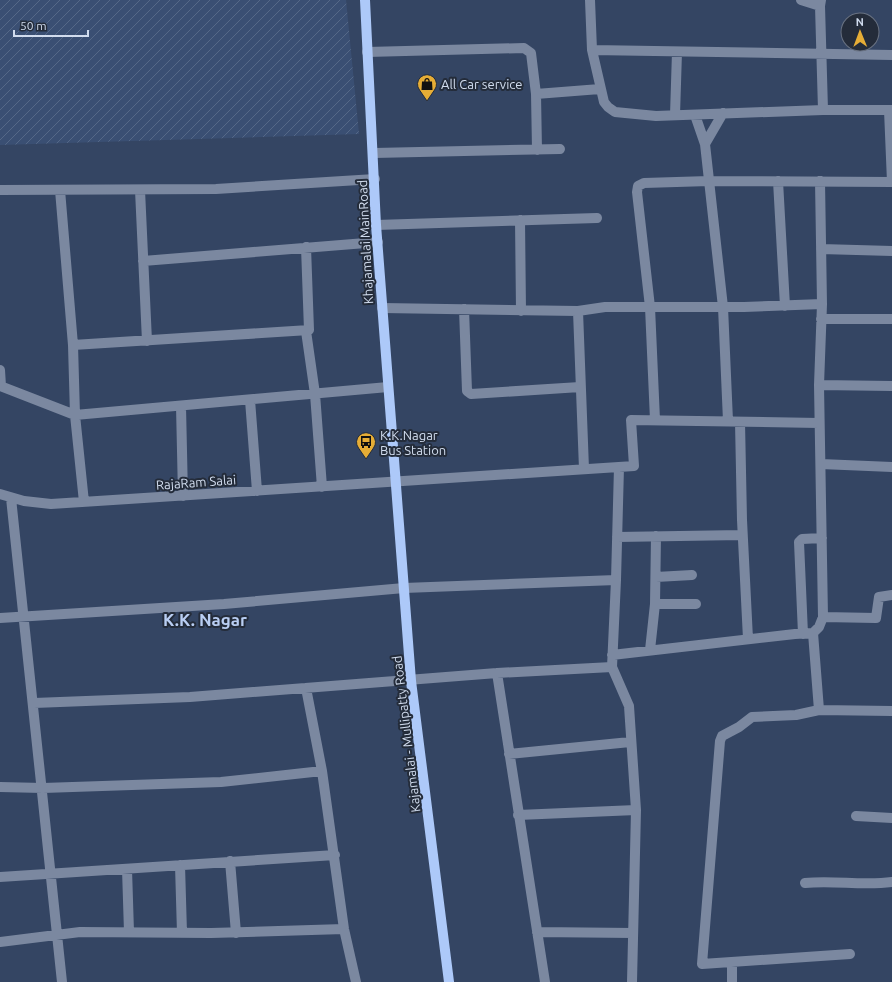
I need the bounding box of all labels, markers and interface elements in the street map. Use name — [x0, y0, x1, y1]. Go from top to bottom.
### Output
scale bar — [14, 12, 88, 38]
north arrow — [840, 12, 880, 52]
text: N — [856, 16, 864, 28]
text: 50 m — [20, 19, 47, 32]
shop icon: All Car service — [416, 73, 438, 101]
place label: All Car service — [441, 77, 523, 91]
street label: Khajamalai MainRoad — [355, 179, 375, 305]
place label: K.K.Nagar Bus Station — [380, 428, 446, 457]
bus stop icon: K.K.Nagar Bus Station — [355, 431, 377, 459]
street label: RajaRam Salai — [155, 472, 237, 492]
district label: K.K. Nagar — [163, 610, 247, 629]
street label: Kajamalai - Mullipatty Road — [389, 655, 423, 813]

